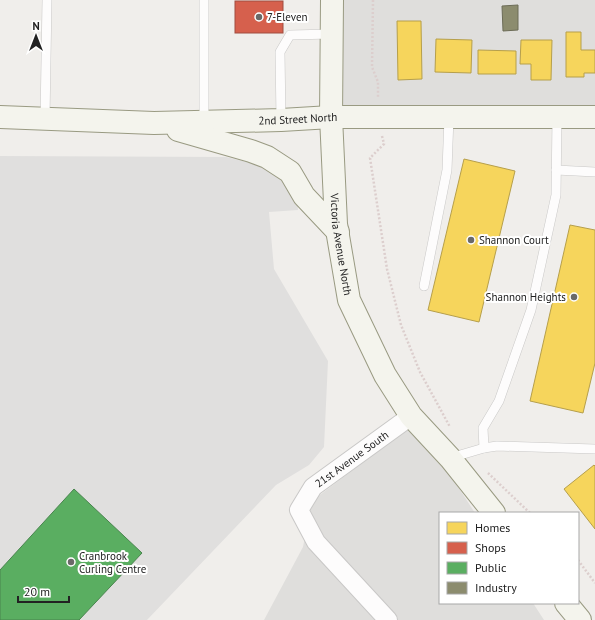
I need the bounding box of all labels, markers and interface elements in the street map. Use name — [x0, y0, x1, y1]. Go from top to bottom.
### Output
place label: 7-Eleven — [267, 10, 308, 24]
marker: 7-Eleven — [254, 12, 264, 22]
north arrow — [16, 16, 56, 56]
text: N — [32, 19, 40, 33]
street label: 2nd Street North — [258, 110, 337, 128]
street label: Victoria Avenue North — [328, 192, 355, 296]
place label: Shannon Court — [479, 233, 549, 247]
marker: Shannon Court — [466, 235, 476, 245]
place label: Shannon Heights — [486, 290, 566, 304]
marker: Shannon Heights — [569, 292, 579, 302]
street label: 21st Avenue South — [312, 428, 391, 490]
legend — [439, 512, 579, 604]
text: Homes — [475, 520, 510, 535]
text: Shops — [475, 540, 506, 555]
place label: Cranbrook Curling Centre — [79, 549, 147, 576]
marker: Cranbrook Curling Centre — [66, 557, 76, 567]
text: Public — [475, 560, 507, 575]
scale bar — [18, 578, 69, 604]
text: Industry — [475, 580, 517, 595]
text: 20 m — [24, 584, 50, 599]

